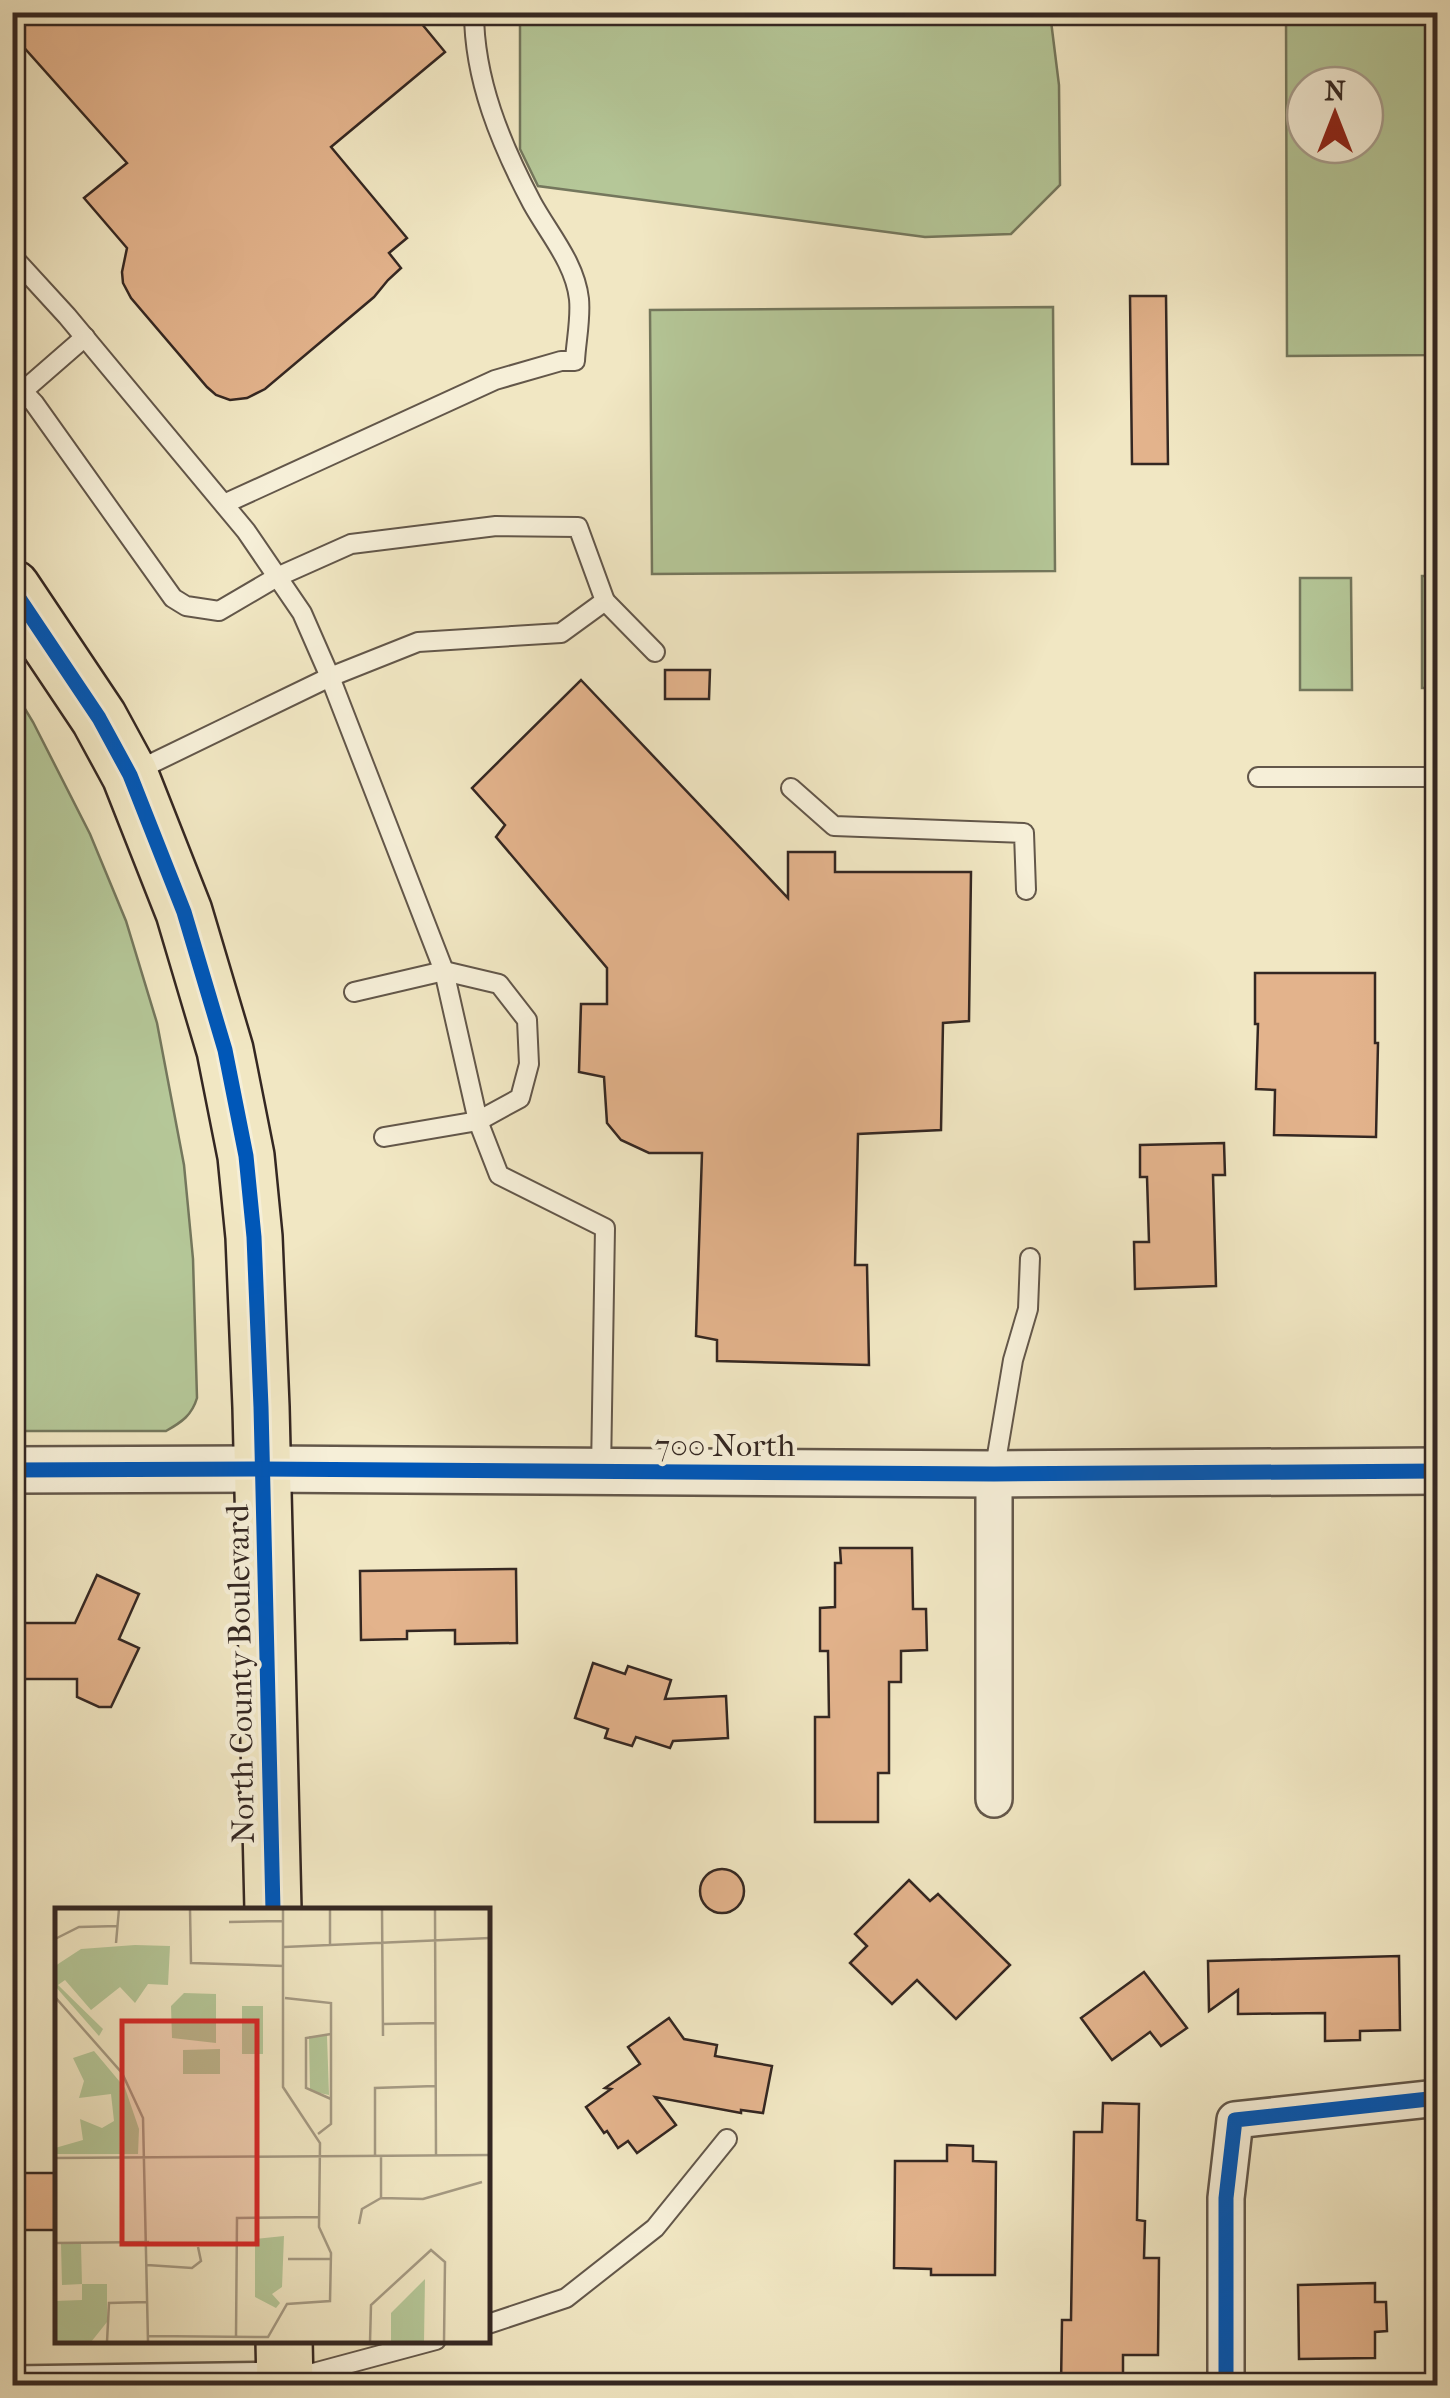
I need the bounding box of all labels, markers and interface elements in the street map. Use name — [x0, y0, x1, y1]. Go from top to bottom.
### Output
north arrow — [1285, 65, 1385, 165]
text: N — [1324, 74, 1346, 107]
street label: 700 North — [655, 1427, 795, 1464]
street label: North County Boulevard — [219, 1504, 262, 1844]
inset map — [55, 1908, 490, 2343]

